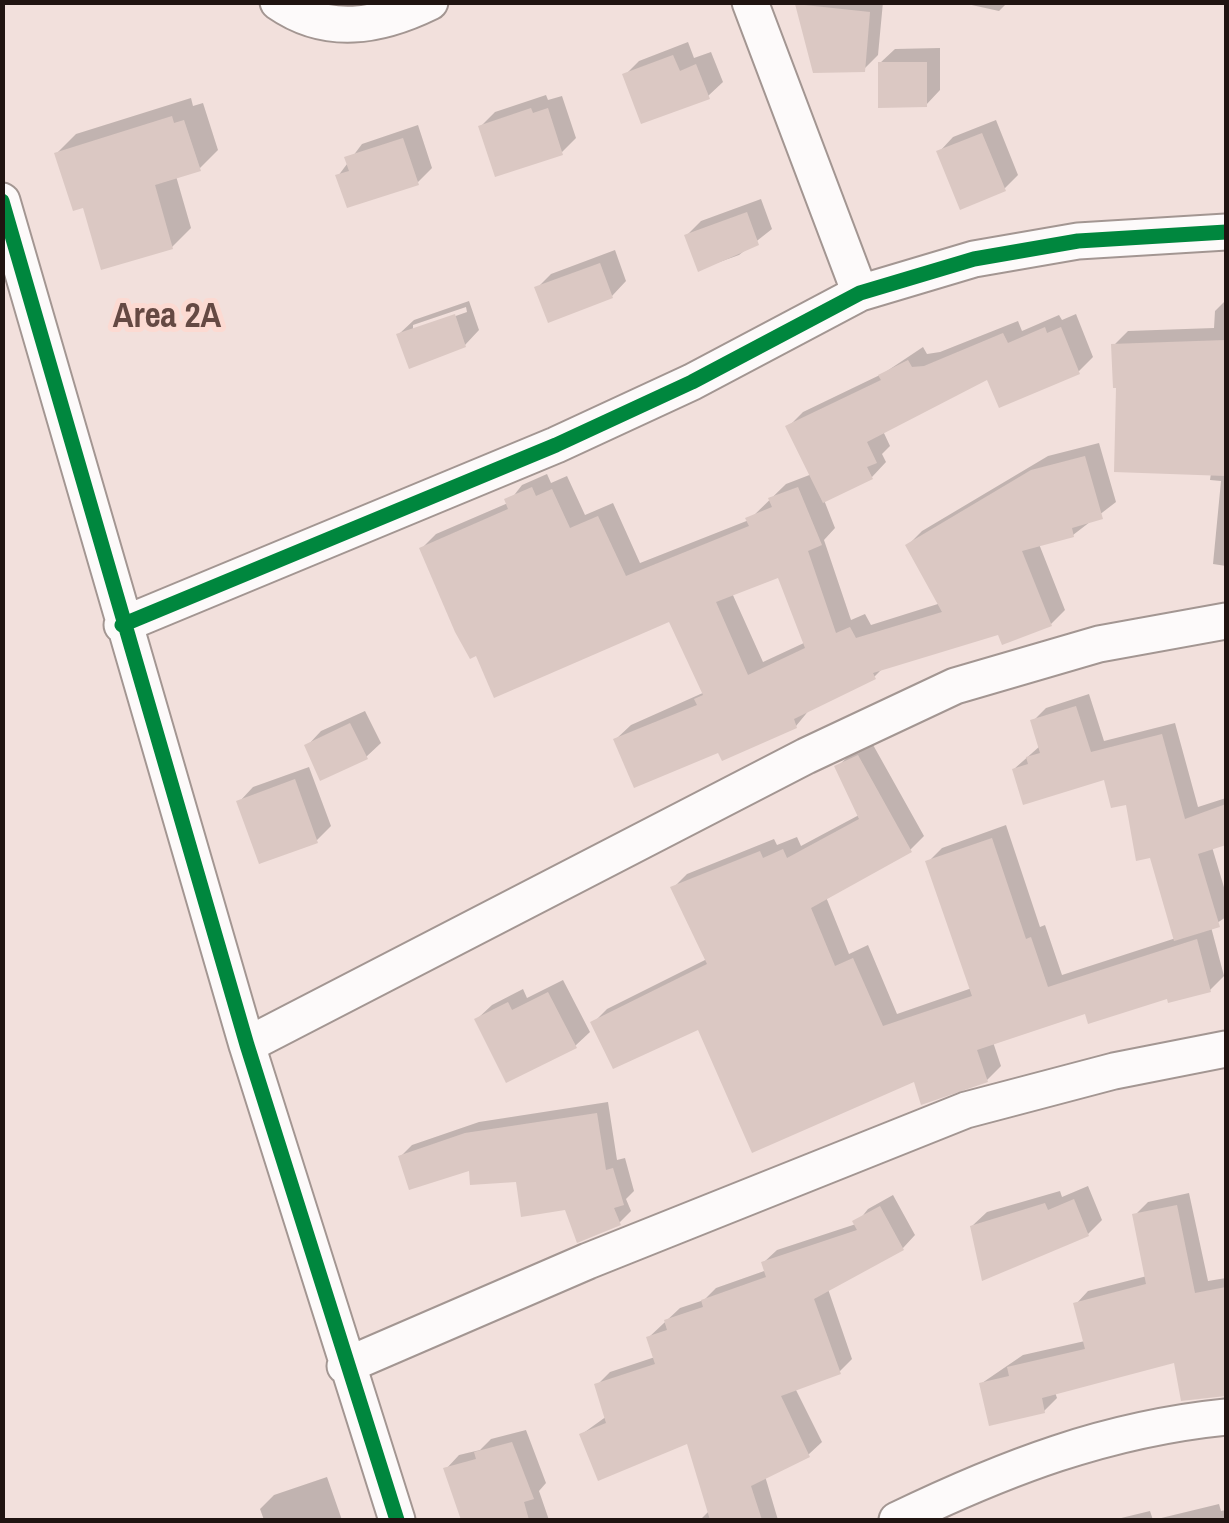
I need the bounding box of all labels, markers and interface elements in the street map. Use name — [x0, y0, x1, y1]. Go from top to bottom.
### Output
district label: Area 2A — [113, 297, 221, 339]

